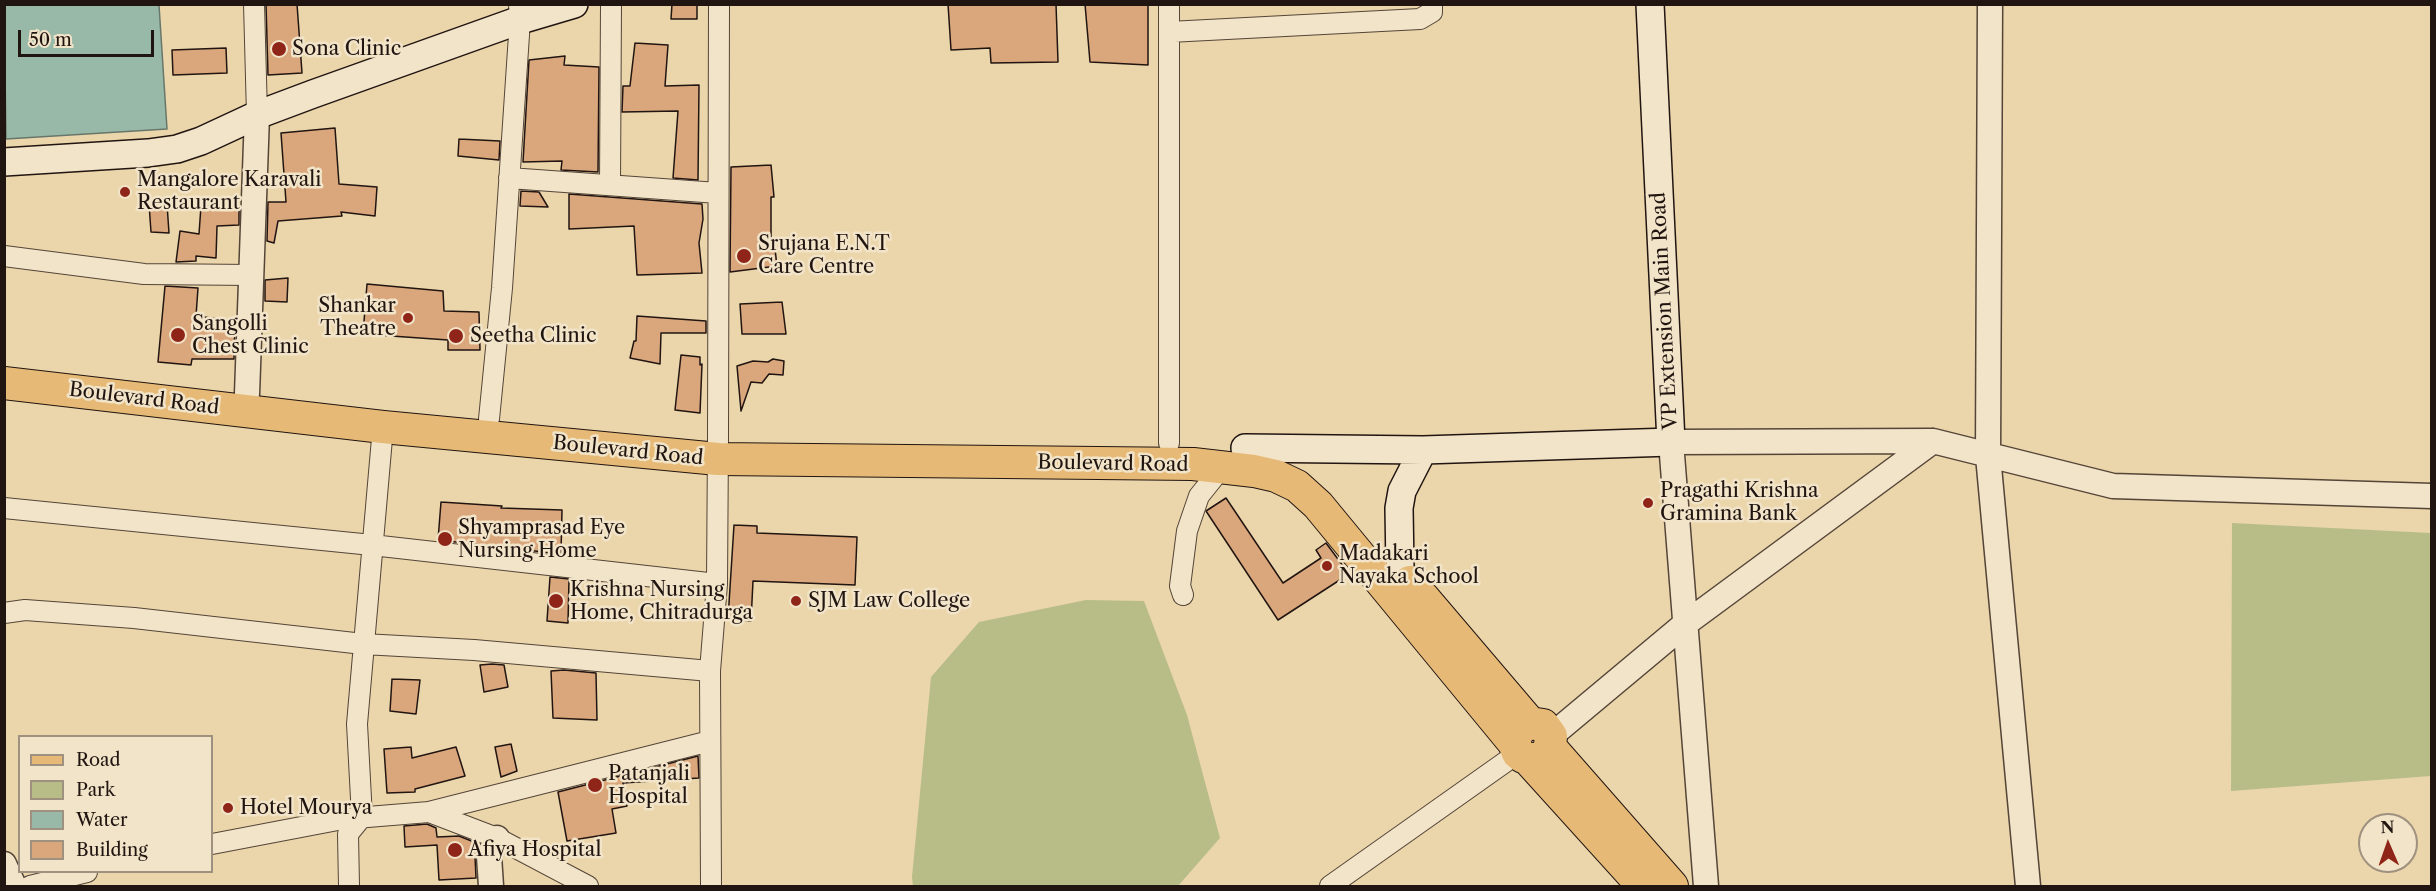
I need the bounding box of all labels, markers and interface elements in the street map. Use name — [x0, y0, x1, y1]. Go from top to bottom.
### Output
scale bar — [21, 18, 158, 56]
text: 50 m — [29, 29, 72, 51]
place label: Sona Clinic — [292, 37, 401, 61]
marker: Sona Clinic — [270, 40, 288, 58]
place label: Mangalore Karavali Restaurant — [137, 168, 321, 215]
marker: Mangalore Karavali Restaurant — [118, 185, 132, 199]
street label: VP Extension Main Road — [1647, 191, 1683, 431]
place label: Srujana E.N.T Care Centre — [758, 232, 890, 279]
marker: Srujana E.N.T Care Centre — [735, 247, 753, 265]
place label: Shankar Theatre — [318, 294, 396, 341]
marker: Shankar Theatre — [401, 311, 415, 325]
place label: Sangolli Chest Clinic — [192, 312, 309, 359]
place label: Seetha Clinic — [470, 324, 596, 348]
marker: Sangolli Chest Clinic — [169, 326, 187, 344]
marker: Seetha Clinic — [447, 327, 465, 345]
street label: Boulevard Road — [67, 378, 221, 420]
street label: Boulevard Road — [552, 431, 704, 471]
street label: Boulevard Road — [1037, 451, 1189, 477]
place label: Pragathi Krishna Gramina Bank — [1660, 479, 1818, 526]
marker: Pragathi Krishna Gramina Bank — [1641, 496, 1655, 510]
place label: Shyamprasad Eye Nursing Home — [458, 516, 625, 563]
marker: Shyamprasad Eye Nursing Home — [436, 530, 454, 548]
place label: Madakari Nayaka School — [1339, 542, 1479, 589]
marker: Madakari Nayaka School — [1320, 559, 1334, 573]
place label: Krishna Nursing Home, Chitradurga — [570, 578, 753, 625]
place label: SJM Law College — [808, 589, 970, 613]
marker: Krishna Nursing Home, Chitradurga — [547, 592, 565, 610]
marker: SJM Law College — [789, 594, 803, 608]
legend — [18, 735, 213, 873]
text: Road — [76, 749, 121, 771]
place label: Patanjali Hospital — [608, 762, 690, 809]
marker: Patanjali Hospital — [586, 776, 604, 794]
text: Park — [76, 779, 115, 801]
place label: Hotel Mourya — [240, 796, 372, 820]
marker: Hotel Mourya — [221, 801, 235, 815]
text: Water — [76, 809, 128, 831]
north arrow — [2358, 813, 2418, 873]
text: N — [2380, 817, 2395, 837]
place label: Afiya Hospital — [468, 838, 601, 862]
text: Building — [76, 839, 148, 861]
marker: Afiya Hospital — [446, 841, 464, 859]

